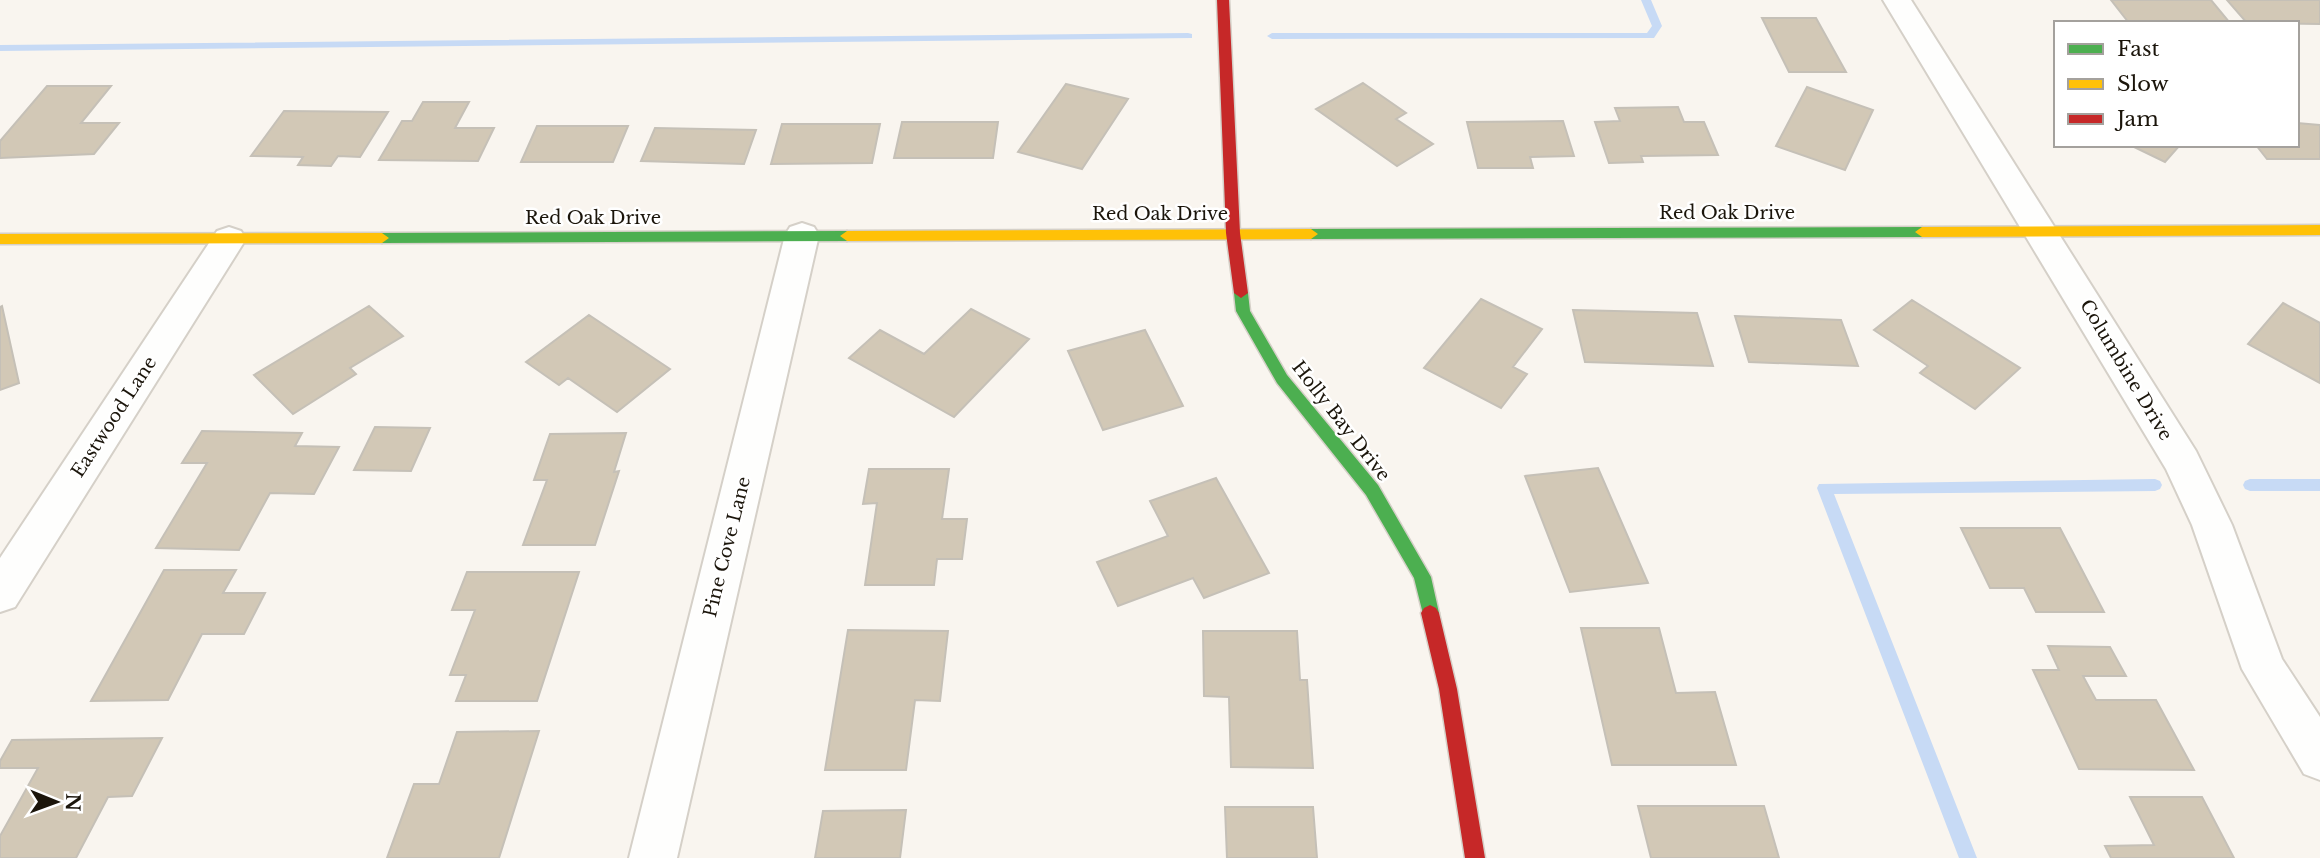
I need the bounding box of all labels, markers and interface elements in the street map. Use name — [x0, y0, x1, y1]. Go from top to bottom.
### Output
legend — [2054, 21, 2299, 147]
text: Fast — [2117, 36, 2159, 62]
text: Slow — [2117, 71, 2169, 97]
text: Jam — [2114, 106, 2159, 132]
street label: Red Oak Drive — [1659, 202, 1795, 224]
street label: Red Oak Drive — [1092, 203, 1228, 225]
street label: Red Oak Drive — [525, 207, 661, 229]
street label: Columbine Drive — [2075, 295, 2177, 445]
street label: Eastwood Lane — [67, 352, 161, 482]
street label: Holly Bay Drive — [1287, 356, 1395, 486]
street label: Pine Cove Lane — [699, 474, 755, 620]
north arrow — [21, 767, 91, 837]
text: N — [61, 793, 84, 812]

